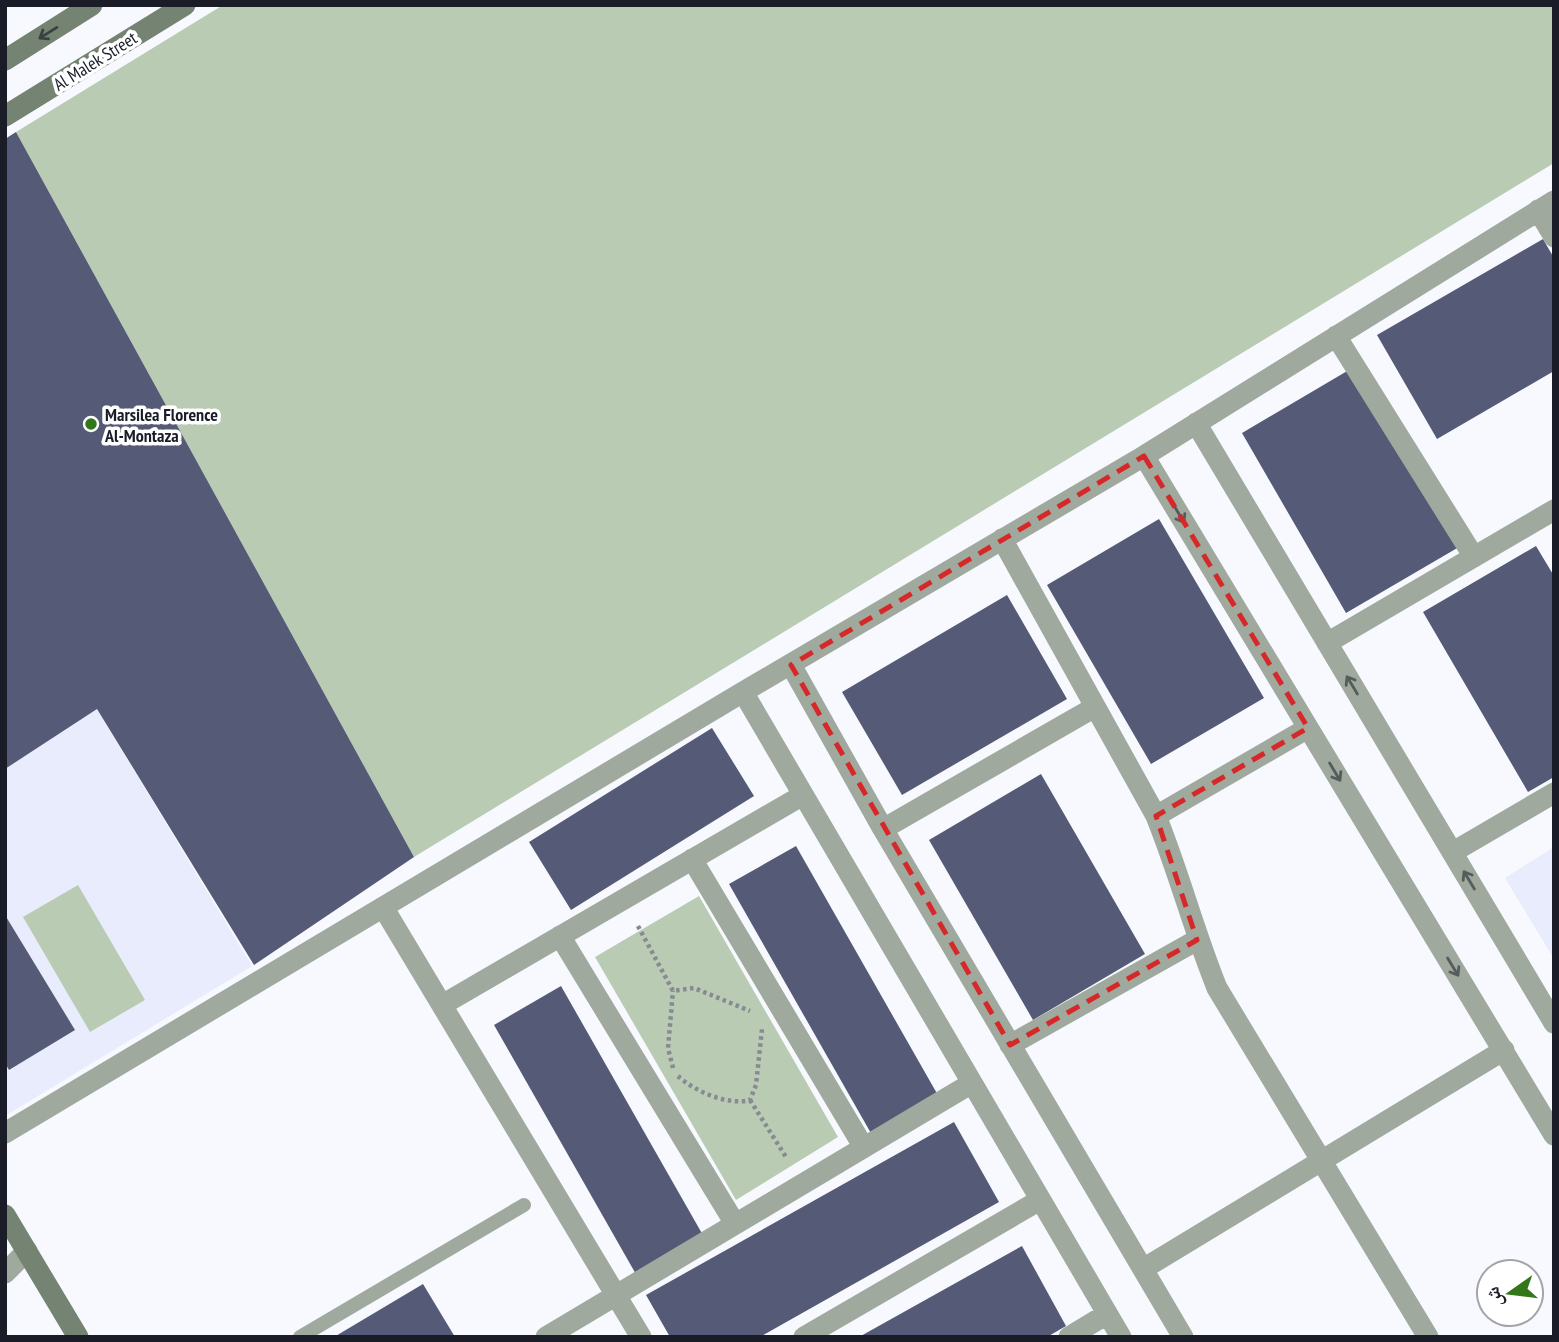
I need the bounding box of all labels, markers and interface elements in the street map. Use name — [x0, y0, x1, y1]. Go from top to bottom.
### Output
one-way arrow — [39, 26, 59, 40]
street label: Al Malek Street — [49, 26, 141, 96]
place label: Marsilea Florence Al-Montaza — [104, 403, 218, 447]
marker: Marsilea Florence Al-Montaza — [83, 416, 99, 432]
one-way arrow — [1173, 504, 1187, 524]
one-way arrow — [1345, 676, 1359, 696]
one-way arrow — [1328, 762, 1342, 782]
one-way arrow — [1462, 871, 1476, 891]
one-way arrow — [1446, 956, 1460, 976]
north arrow — [1475, 1258, 1545, 1328]
text: ش — [1479, 1284, 1508, 1310]

